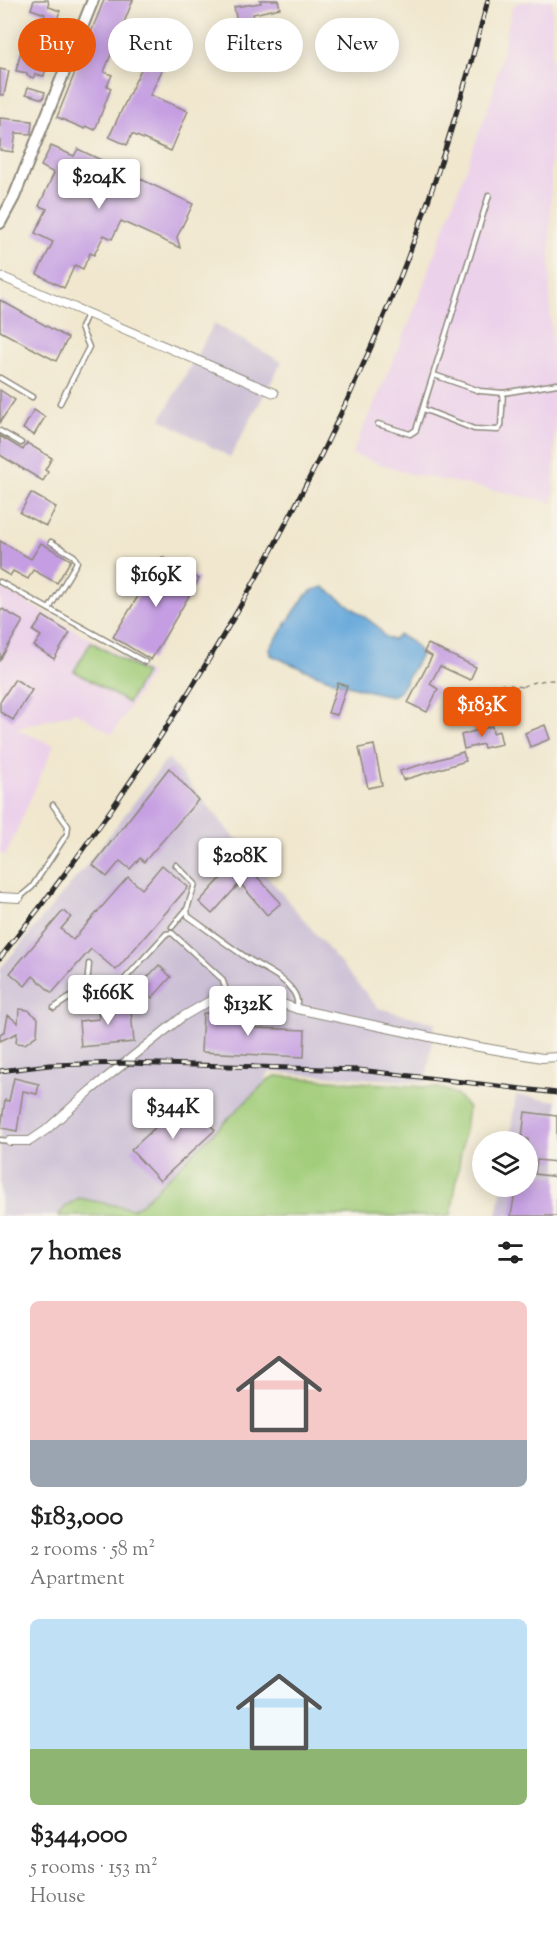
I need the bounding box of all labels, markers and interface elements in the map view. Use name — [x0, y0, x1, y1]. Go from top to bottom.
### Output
chip: Buy — [18, 18, 96, 72]
chip: Rent — [108, 18, 193, 72]
chip: Filters — [205, 18, 303, 72]
chip: New — [315, 18, 399, 72]
pin: $204K — [57, 159, 141, 210]
text: $204K — [72, 164, 126, 193]
pin: $169K — [114, 557, 198, 608]
text: $169K — [130, 562, 182, 591]
pin: $183K — [440, 687, 524, 738]
text: $183K — [457, 692, 507, 721]
pin: $208K — [198, 838, 282, 889]
text: $208K — [212, 843, 268, 872]
pin: $166K — [66, 975, 150, 1026]
text: $166K — [82, 980, 134, 1009]
pin: $132K — [206, 986, 290, 1037]
text: $132K — [223, 991, 273, 1020]
pin: $344K — [131, 1089, 215, 1140]
text: $344K — [146, 1094, 200, 1123]
map controls — [472, 1131, 538, 1197]
button: layers — [472, 1131, 538, 1197]
text: 7 homes — [30, 1234, 121, 1271]
icon: filters — [494, 1236, 527, 1269]
icon: home — [225, 1340, 333, 1448]
text: $183,000 — [30, 1499, 123, 1536]
text: 2 rooms · 58 m² — [30, 1536, 155, 1565]
text: Apartment — [30, 1565, 125, 1594]
icon: home — [225, 1658, 333, 1766]
text: $344,000 — [30, 1817, 128, 1854]
text: 5 rooms · 153 m² — [30, 1854, 158, 1883]
text: House — [30, 1883, 85, 1912]

